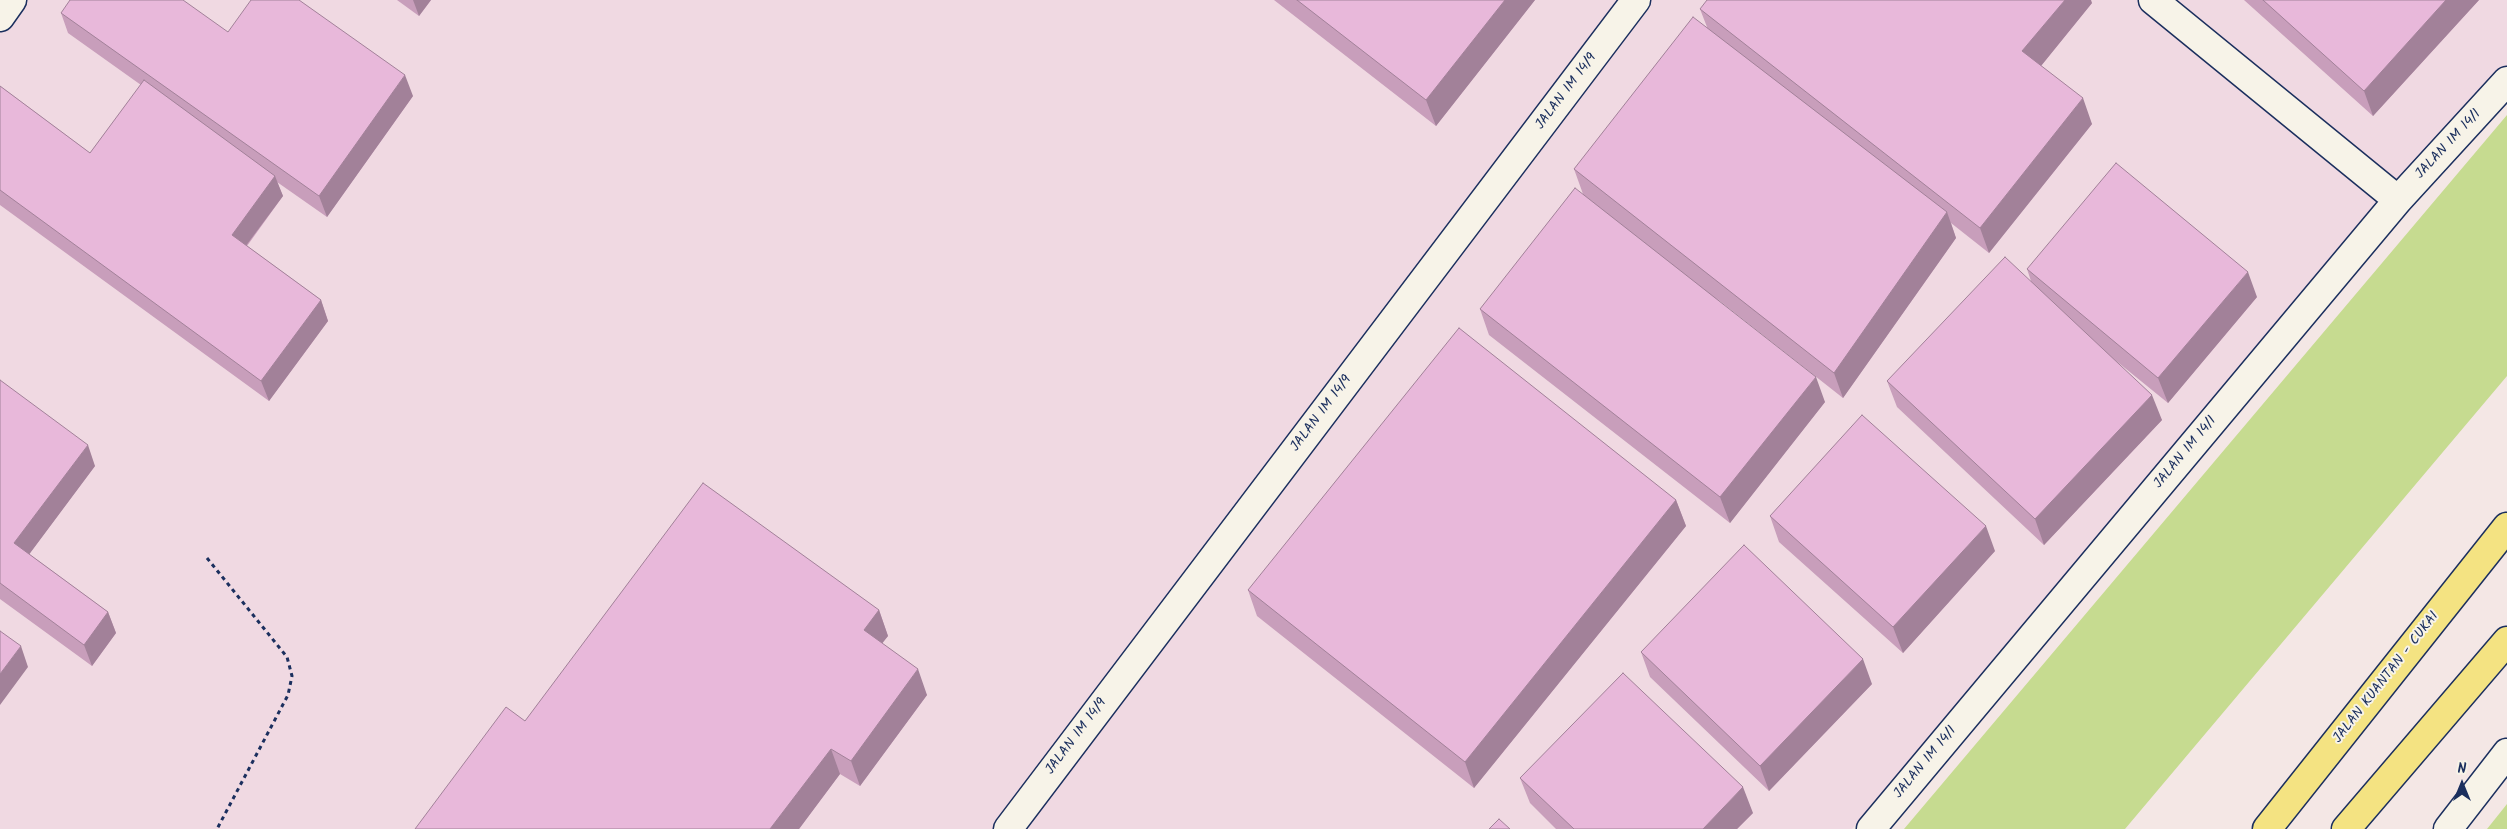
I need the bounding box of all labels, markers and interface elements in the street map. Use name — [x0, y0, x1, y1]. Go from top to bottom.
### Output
street label: JALAN IM 14/9 — [1533, 51, 1601, 133]
street label: JALAN IM 14/1 — [2413, 107, 2485, 183]
street label: JALAN IM 14/9 — [1288, 373, 1356, 455]
street label: JALAN IM 14/1 — [2151, 414, 2221, 492]
street label: JALAN KUANTAN - CUKAI — [2331, 609, 2443, 747]
street label: JALAN IM 14/9 — [1043, 696, 1111, 778]
street label: JALAN IM 14/1 — [1891, 724, 1961, 802]
text: N — [2458, 758, 2466, 780]
north arrow — [2437, 759, 2487, 809]

